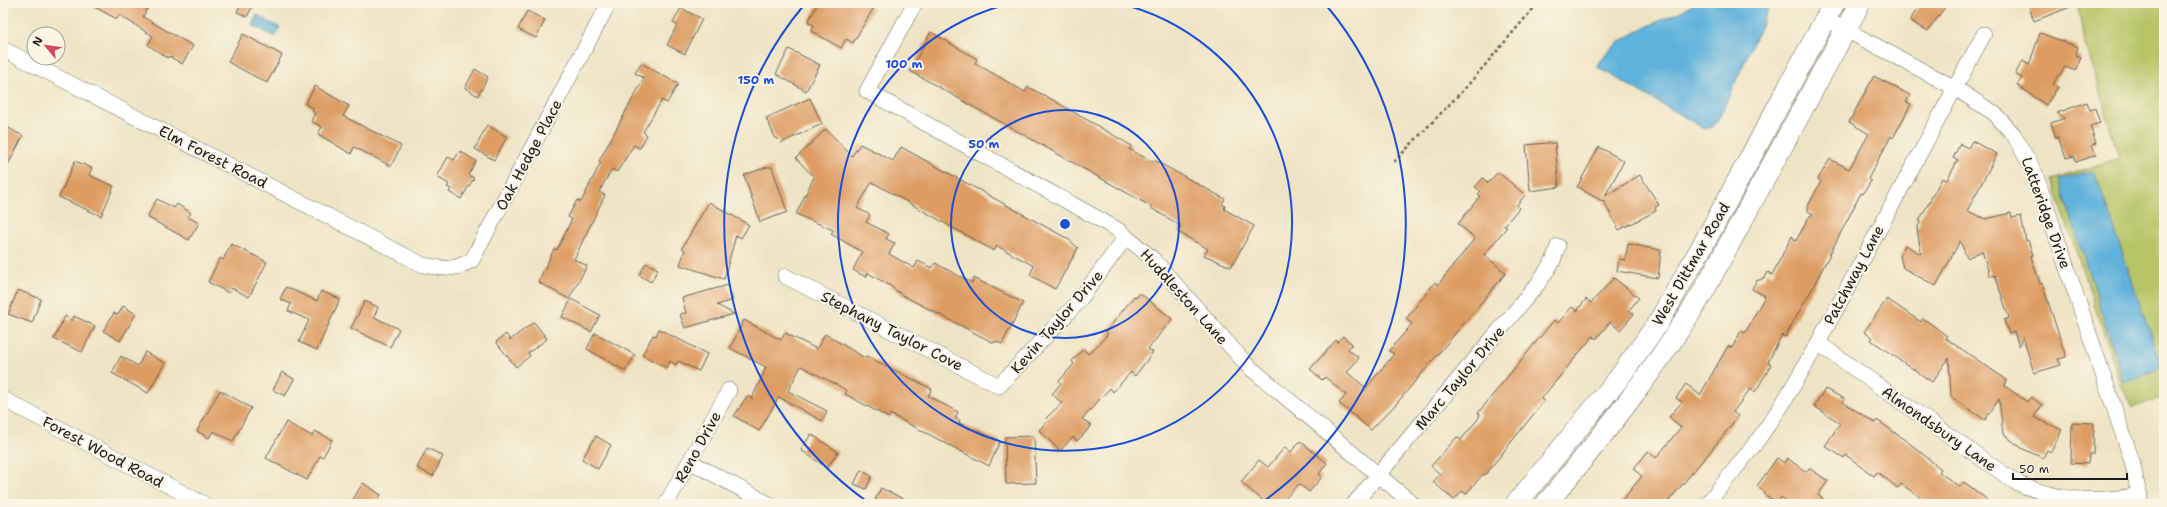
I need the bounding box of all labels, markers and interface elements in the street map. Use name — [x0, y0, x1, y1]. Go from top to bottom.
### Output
north arrow — [26, 26, 66, 66]
text: N — [29, 34, 47, 49]
text: 100 m — [886, 56, 923, 72]
text: 150 m — [738, 72, 774, 88]
street label: Oak Hedge Place — [491, 96, 567, 214]
street label: Elm Forest Road — [155, 121, 271, 193]
text: 50 m — [969, 136, 1000, 152]
street label: Latteridge Drive — [2017, 154, 2075, 272]
street label: West Dittmar Road — [1647, 198, 1735, 329]
centre of rings — [1058, 217, 1072, 231]
street label: Patchway Lane — [1819, 222, 1889, 328]
street label: Huddleston Lane — [1136, 245, 1232, 349]
street label: Kevin Taylor Drive — [1006, 266, 1108, 378]
street label: Stephany Taylor Cove — [818, 286, 966, 376]
street label: Marc Taylor Drive — [1411, 322, 1509, 434]
street label: Almondsbury Lane — [1878, 382, 2000, 476]
street label: Reno Drive — [670, 408, 726, 486]
street label: Forest Wood Road — [39, 412, 167, 493]
scale bar — [2013, 455, 2127, 481]
text: 50 m — [2019, 461, 2049, 477]

